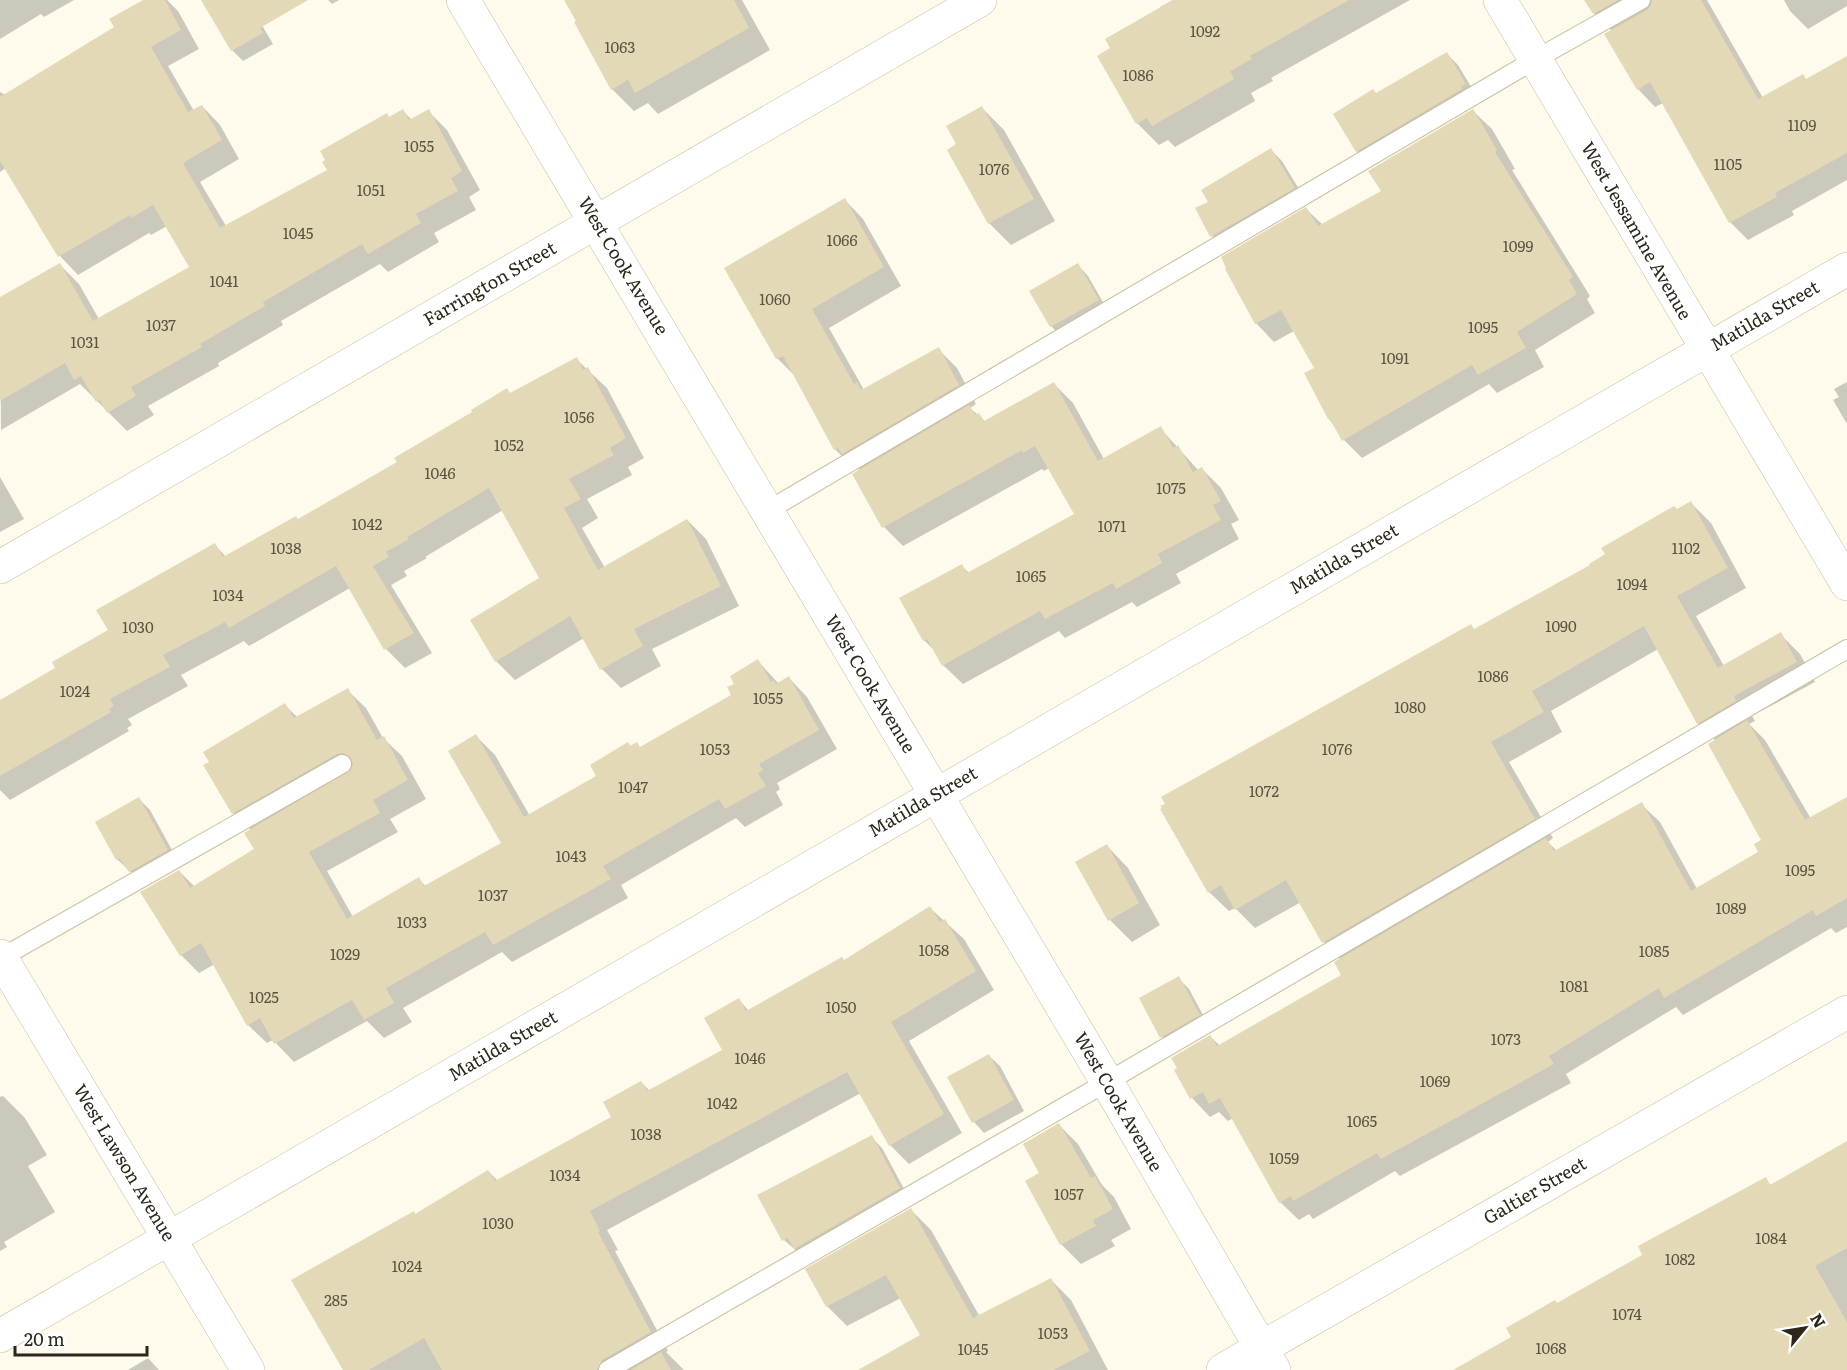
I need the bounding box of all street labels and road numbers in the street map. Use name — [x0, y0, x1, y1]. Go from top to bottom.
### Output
street label: West Jessamine Avenue — [1575, 136, 1699, 324]
street label: West Cook Avenue — [572, 191, 676, 340]
street label: Farrington Street — [418, 233, 561, 332]
street label: Matilda Street — [1705, 272, 1824, 357]
street label: Matilda Street — [1284, 515, 1403, 600]
street label: West Cook Avenue — [819, 609, 923, 758]
street label: Matilda Street — [863, 758, 982, 843]
street label: Matilda Street — [443, 1002, 562, 1087]
street label: West Cook Avenue — [1068, 1026, 1170, 1176]
street label: West Lawson Avenue — [68, 1079, 183, 1246]
street label: Galtier Street — [1478, 1149, 1591, 1230]

